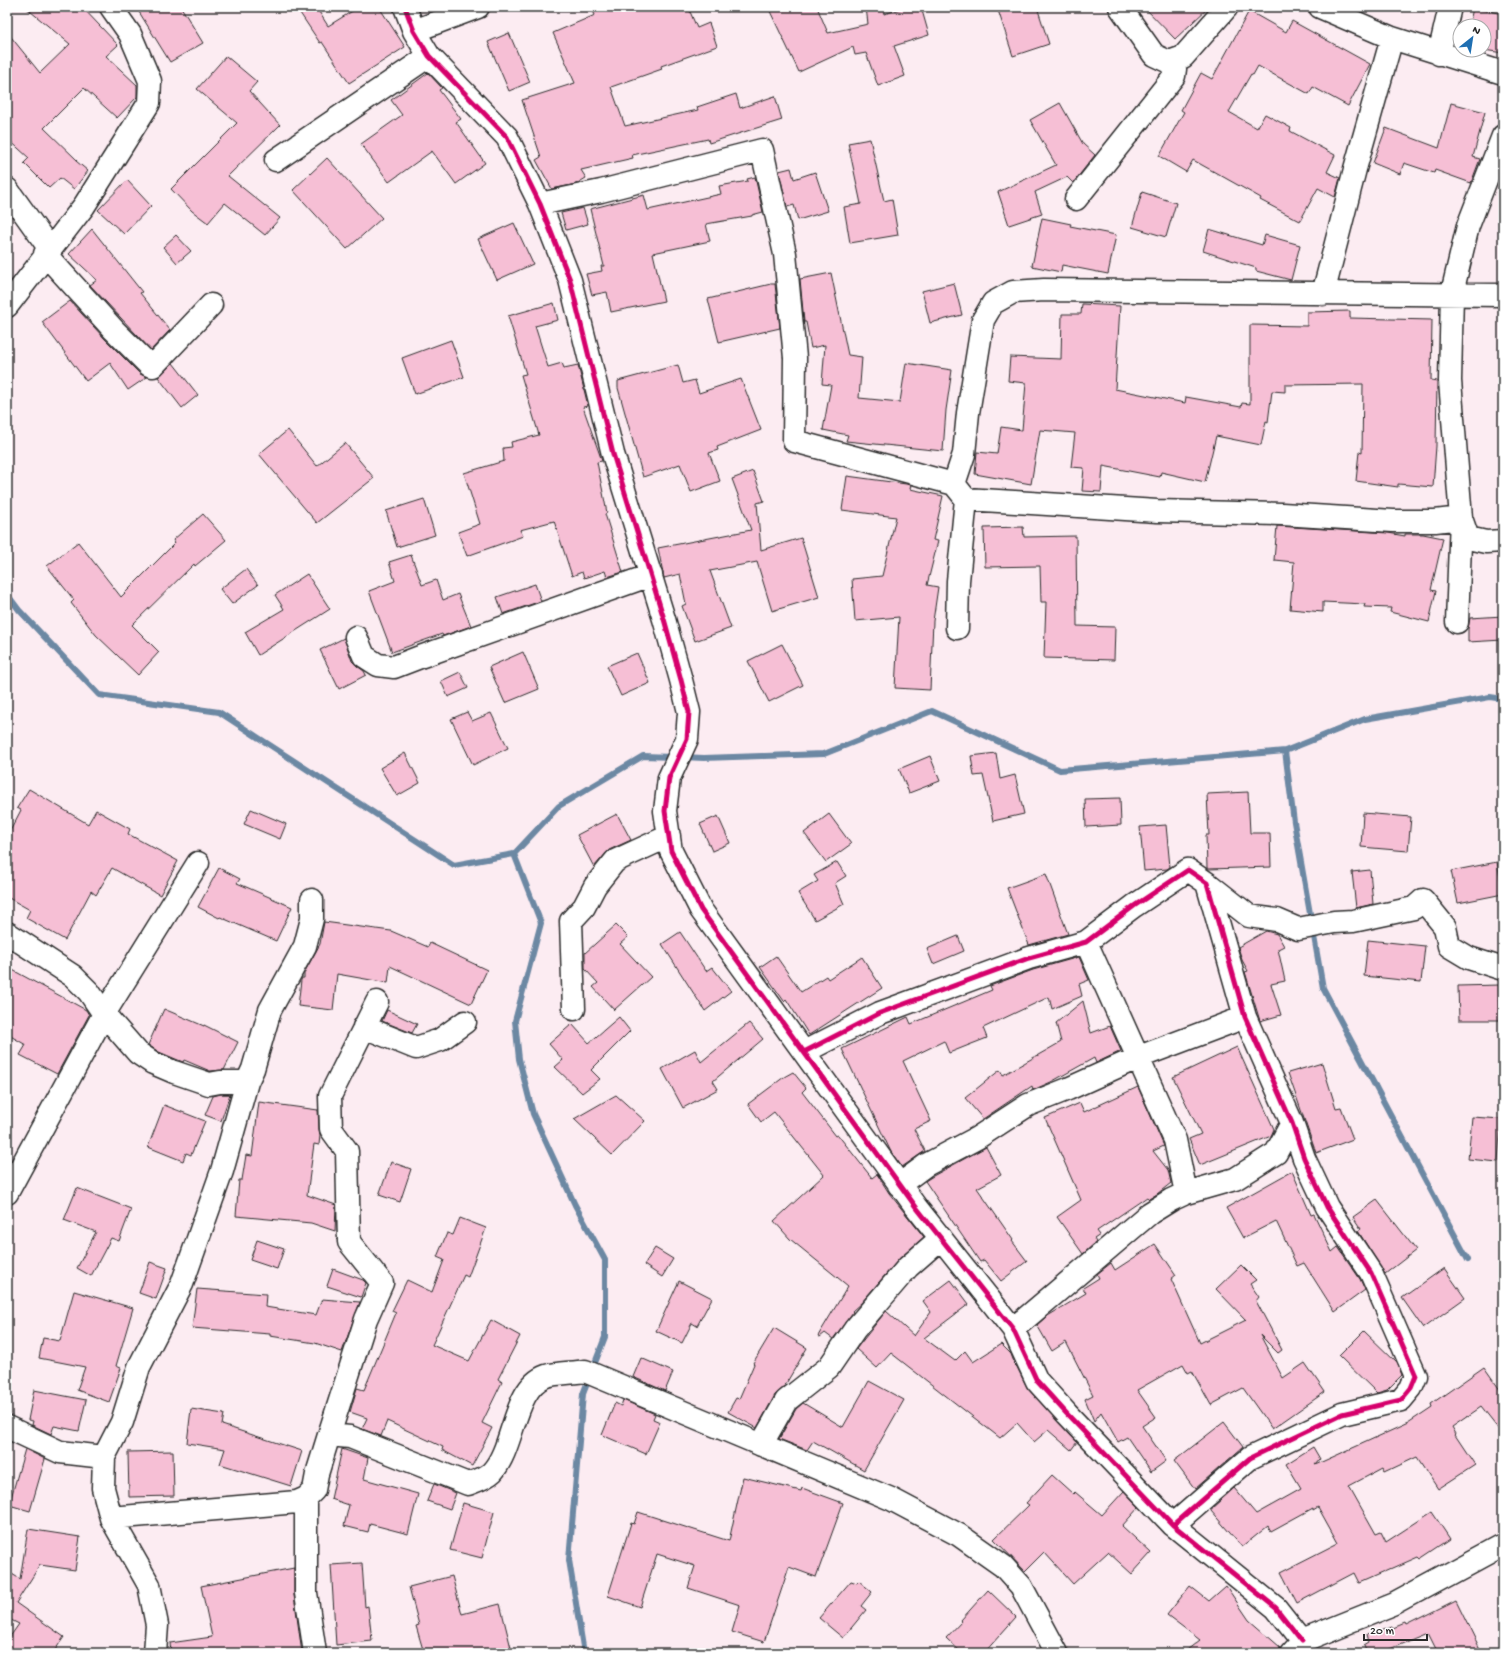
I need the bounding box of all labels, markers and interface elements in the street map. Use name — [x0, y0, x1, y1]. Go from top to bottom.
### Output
north arrow — [1452, 18, 1492, 58]
text: N — [1470, 24, 1482, 38]
scale bar — [1364, 1616, 1427, 1642]
text: 20 m — [1370, 1625, 1395, 1639]

